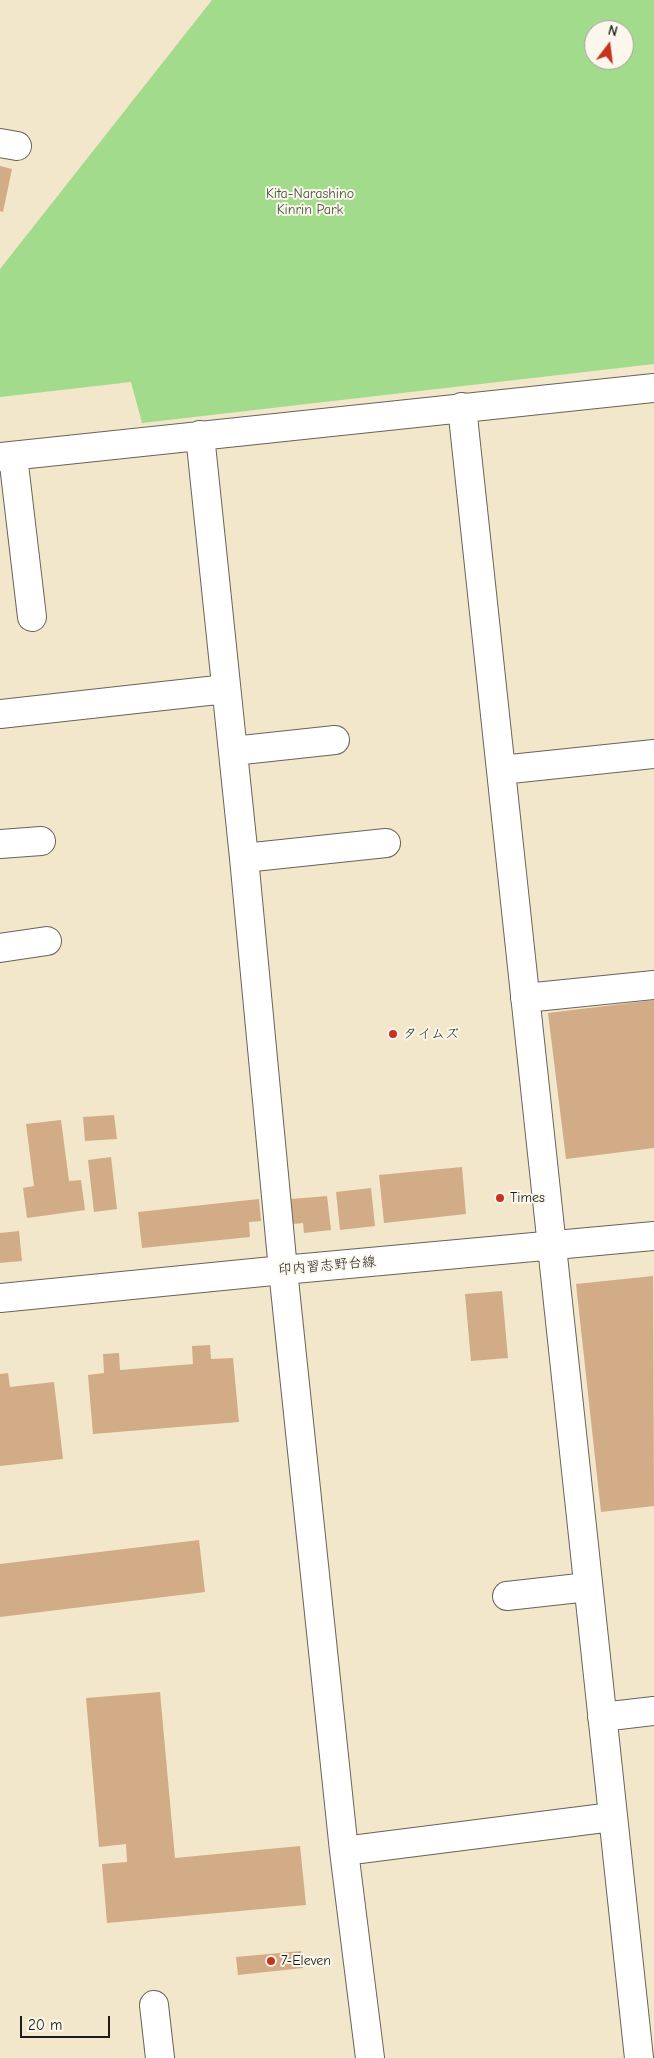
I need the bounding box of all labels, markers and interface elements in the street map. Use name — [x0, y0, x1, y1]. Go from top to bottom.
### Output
north arrow — [584, 20, 634, 70]
text: N — [606, 22, 619, 40]
park label: Kita-Narashino Kinrin Park — [266, 186, 354, 218]
place label: タイムズ — [403, 1026, 459, 1042]
marker: タイムズ — [387, 1028, 399, 1040]
place label: Times — [510, 1190, 545, 1206]
marker: Times — [494, 1192, 506, 1204]
street label: 印内習志野台線 — [277, 1253, 377, 1279]
place label: 7-Eleven — [281, 1953, 331, 1969]
marker: 7-Eleven — [265, 1955, 277, 1967]
scale bar — [22, 2006, 112, 2038]
text: 20 m — [28, 2016, 62, 2034]

